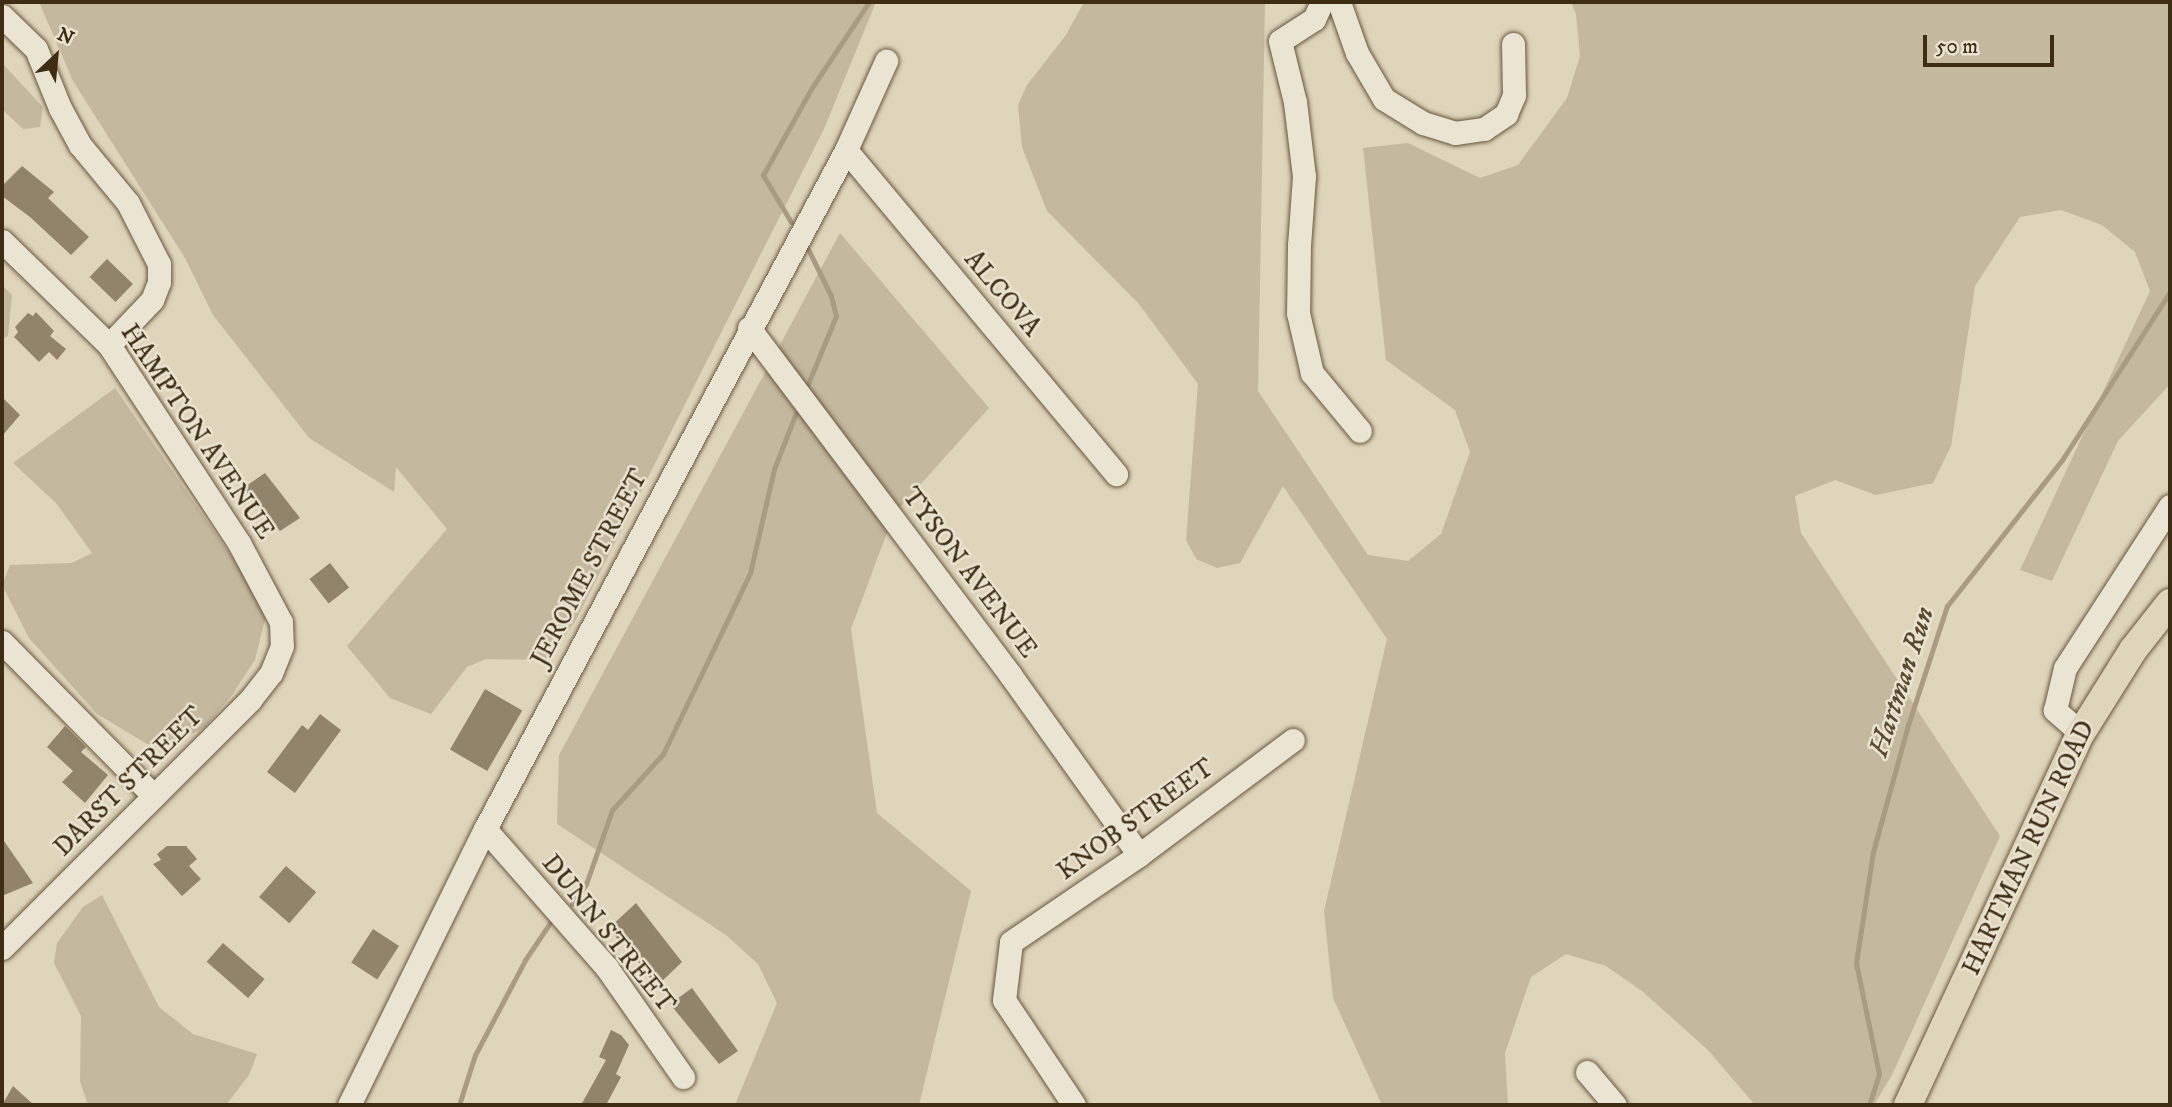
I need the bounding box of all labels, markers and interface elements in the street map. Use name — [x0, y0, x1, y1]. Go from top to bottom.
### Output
north arrow — [21, 21, 91, 91]
scale bar — [1927, 21, 2058, 65]
text: N — [53, 23, 77, 50]
text: 50 m — [1936, 34, 1978, 60]
street label: ALCOVA — [957, 245, 1047, 343]
street label: HAMPTON AVENUE — [113, 318, 281, 546]
street label: JEROME STREET — [525, 464, 655, 672]
street label: TYSON AVENUE — [895, 482, 1043, 664]
water label: Hartman Run — [1862, 603, 1942, 761]
street label: DARST STREET — [48, 701, 210, 863]
street label: HARTMAN RUN ROAD — [1956, 716, 2102, 980]
street label: KNOB STREET — [1051, 753, 1221, 887]
street label: DUNN STREET — [535, 849, 681, 1019]

